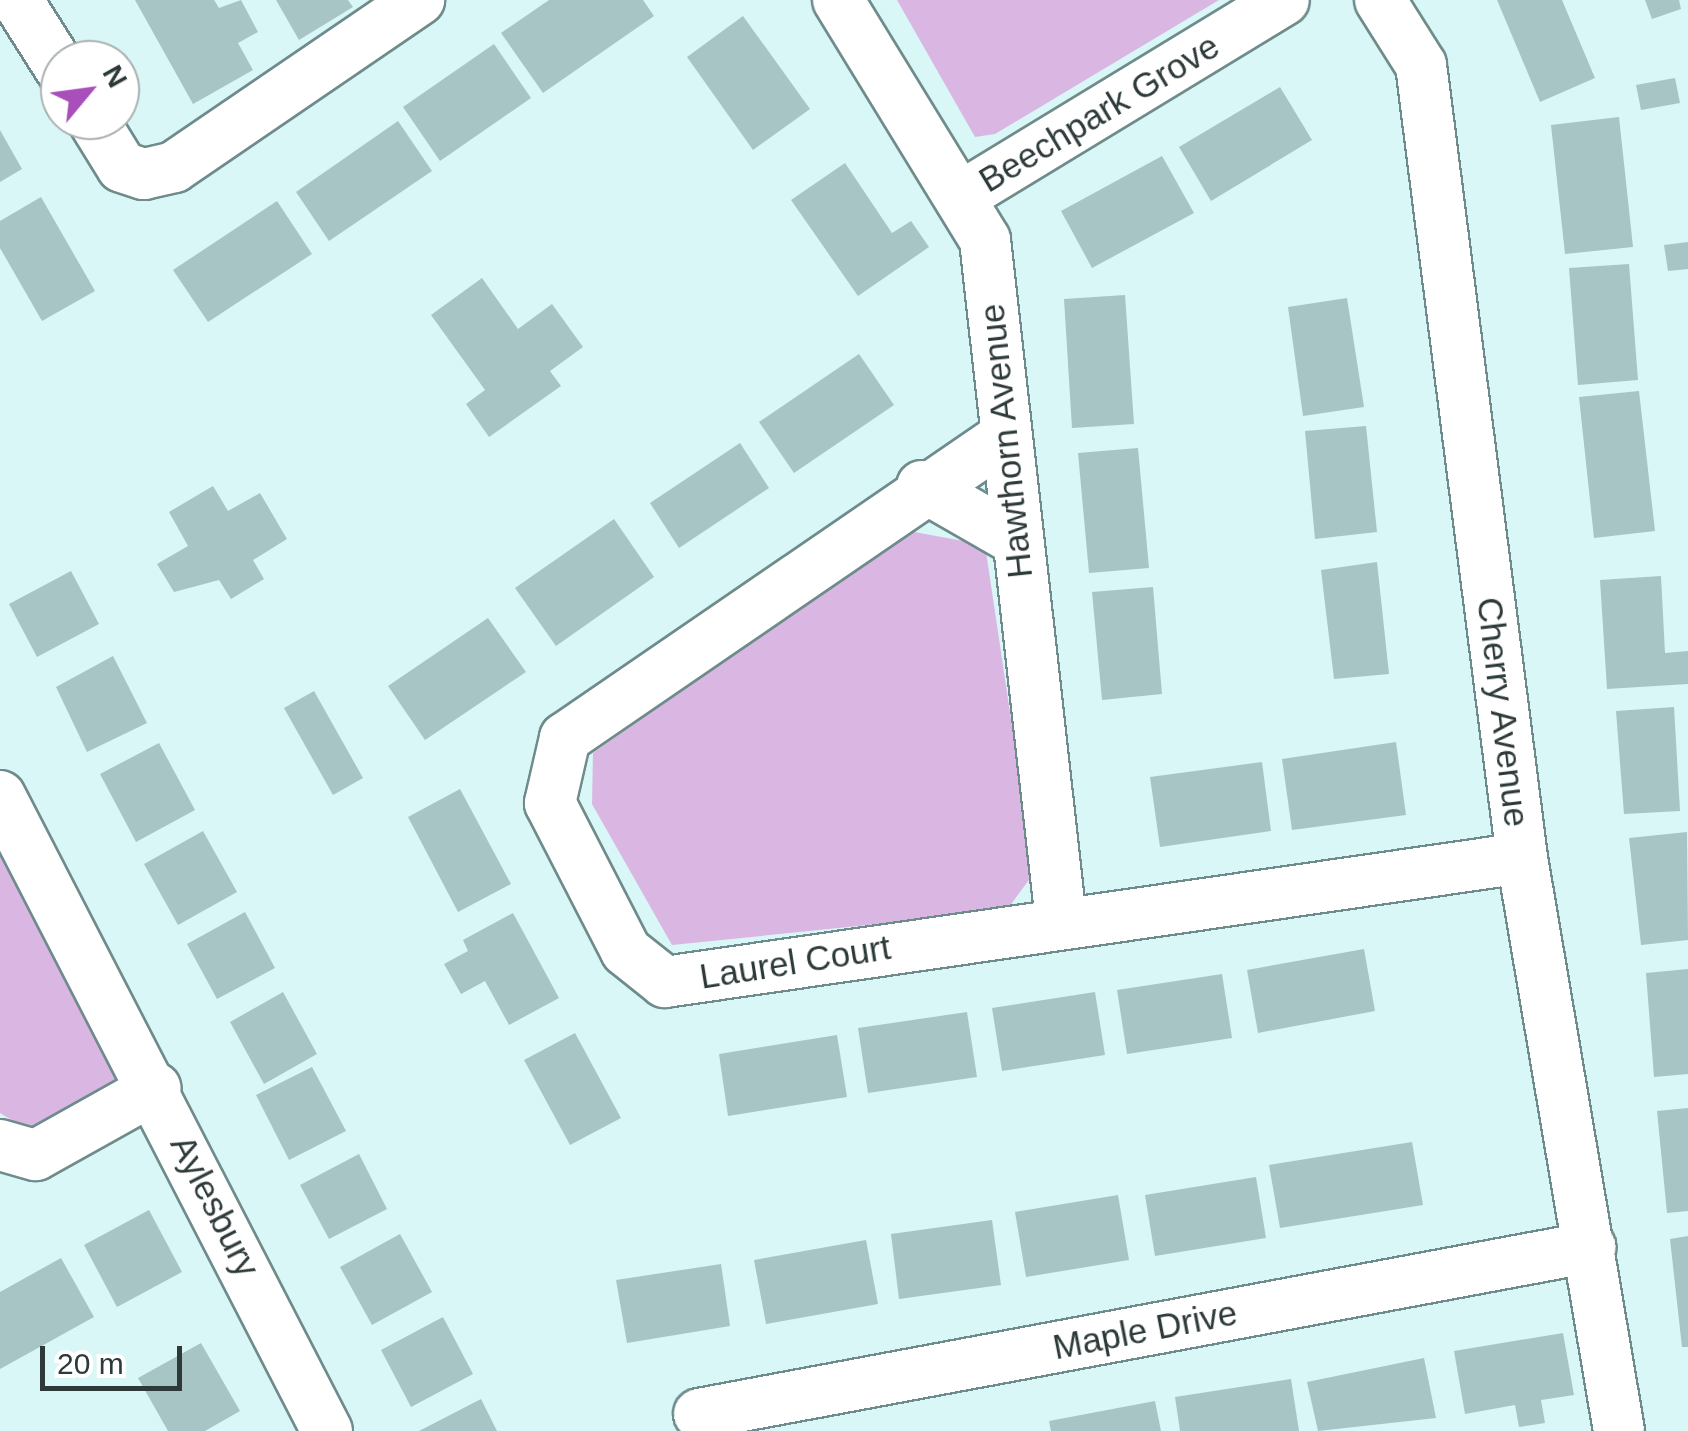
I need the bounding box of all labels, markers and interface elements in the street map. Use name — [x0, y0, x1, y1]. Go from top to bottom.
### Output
street label: Beechpark Grove — [971, 25, 1227, 201]
north arrow — [40, 40, 140, 140]
text: N — [96, 60, 133, 93]
street label: Hawthorn Avenue — [971, 301, 1041, 581]
street label: Cherry Avenue — [1468, 594, 1538, 830]
street label: Laurel Court — [697, 926, 893, 998]
street label: Aylesbury — [162, 1128, 268, 1284]
street label: Maple Drive — [1049, 1292, 1241, 1368]
scale bar — [45, 1326, 188, 1388]
text: 20 m — [57, 1347, 124, 1380]

